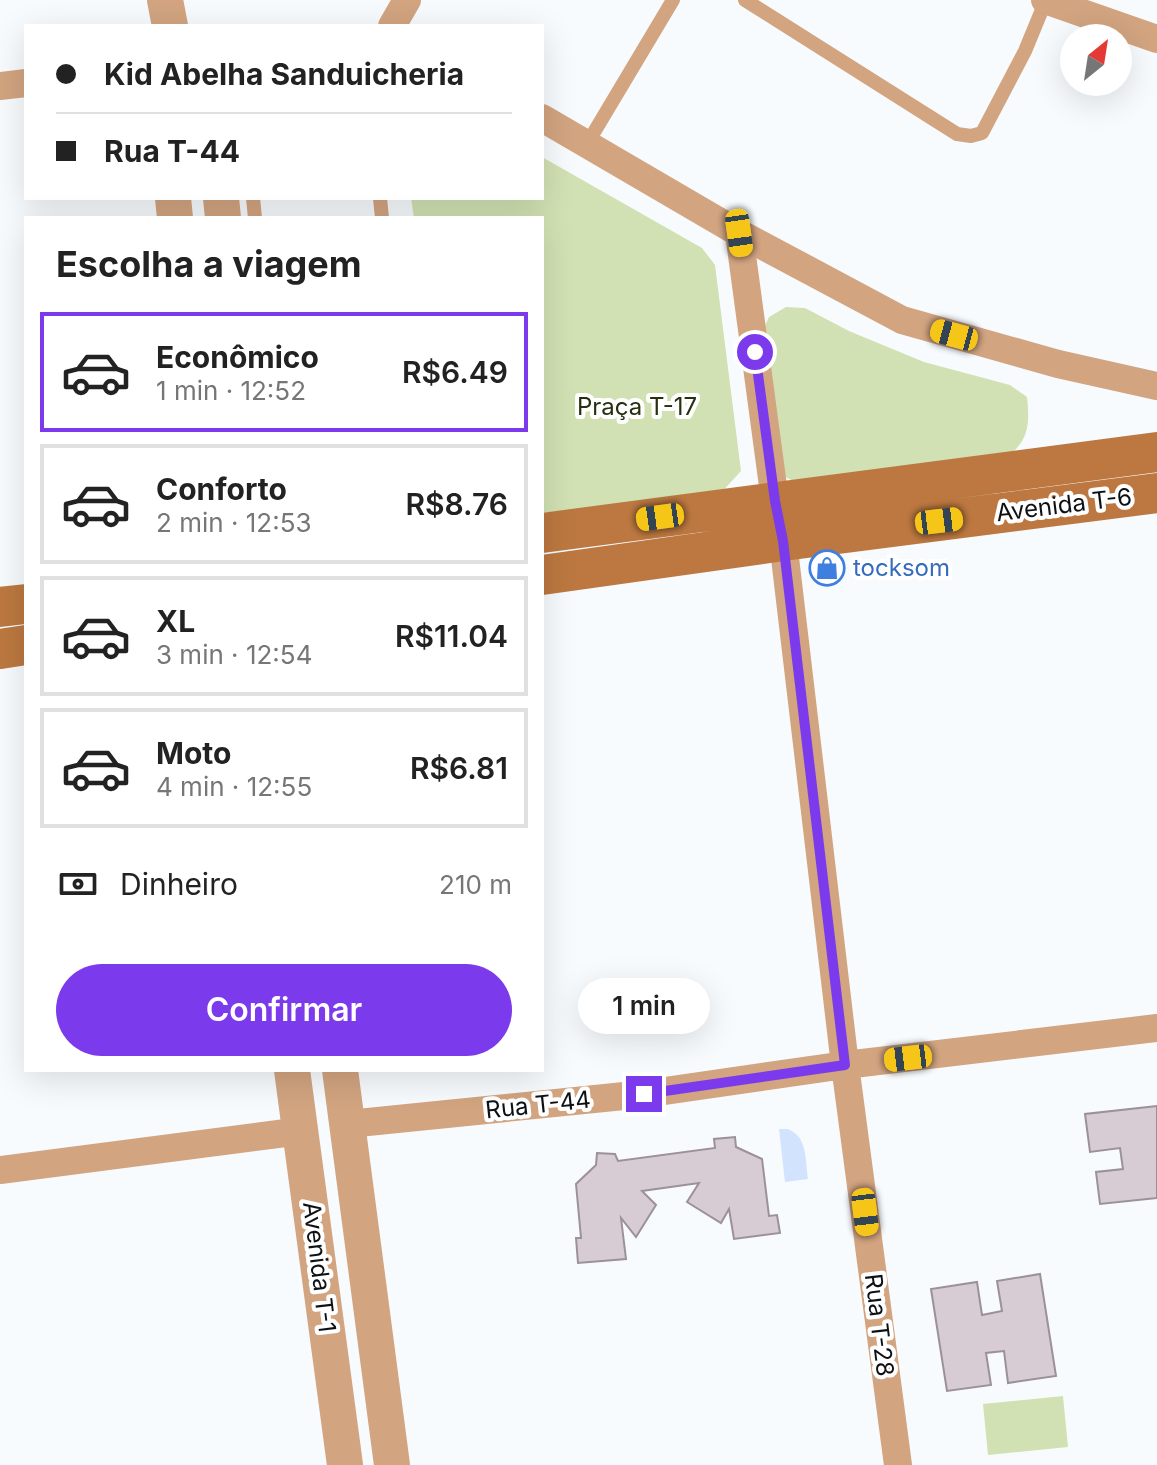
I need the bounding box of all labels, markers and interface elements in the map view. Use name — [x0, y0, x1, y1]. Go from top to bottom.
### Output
north arrow — [1060, 24, 1132, 96]
map controls — [1060, 24, 1132, 96]
text: Kid Abelha Sanduicheria — [104, 56, 464, 92]
text: Rua T-44 — [104, 133, 240, 169]
car — [724, 208, 754, 258]
text: Escolha a viagem — [56, 242, 362, 286]
car — [928, 317, 980, 353]
route start — [737, 334, 773, 370]
icon: car — [60, 336, 132, 408]
text: Econômico — [156, 339, 319, 375]
text: R$6.49 — [402, 354, 508, 390]
text: 1 min · 12:52 — [156, 375, 306, 406]
park label: Praça T-17 — [577, 392, 697, 421]
icon: car — [60, 468, 132, 540]
text: Conforto — [156, 471, 287, 507]
street label: Avenida T-6 — [994, 482, 1133, 527]
text: R$8.76 — [405, 486, 508, 522]
car — [635, 502, 685, 532]
car — [914, 506, 964, 536]
text: 2 min · 12:53 — [156, 507, 312, 538]
shop icon: tocksom — [808, 549, 846, 587]
place label: tocksom — [853, 553, 950, 582]
icon: car — [60, 600, 132, 672]
text: XL — [156, 603, 195, 639]
text: R$11.04 — [395, 618, 508, 654]
text: 3 min · 12:54 — [156, 639, 312, 670]
icon: car — [60, 732, 132, 804]
text: Moto — [156, 735, 231, 771]
text: R$6.81 — [410, 750, 508, 786]
text: 4 min · 12:55 — [156, 771, 312, 802]
icon: cash — [56, 862, 100, 906]
text: Dinheiro — [120, 866, 238, 902]
text: 210 m — [439, 869, 512, 900]
button: Confirmar — [56, 964, 512, 1056]
callout: 1 min — [578, 978, 710, 1034]
text: 1 min — [612, 990, 676, 1021]
car — [883, 1043, 933, 1073]
route end — [626, 1076, 662, 1112]
street label: Rua T-44 — [484, 1085, 592, 1124]
car — [850, 1187, 880, 1237]
street label: Avenida T-1 — [297, 1200, 342, 1334]
street label: Rua T-28 — [859, 1272, 900, 1378]

